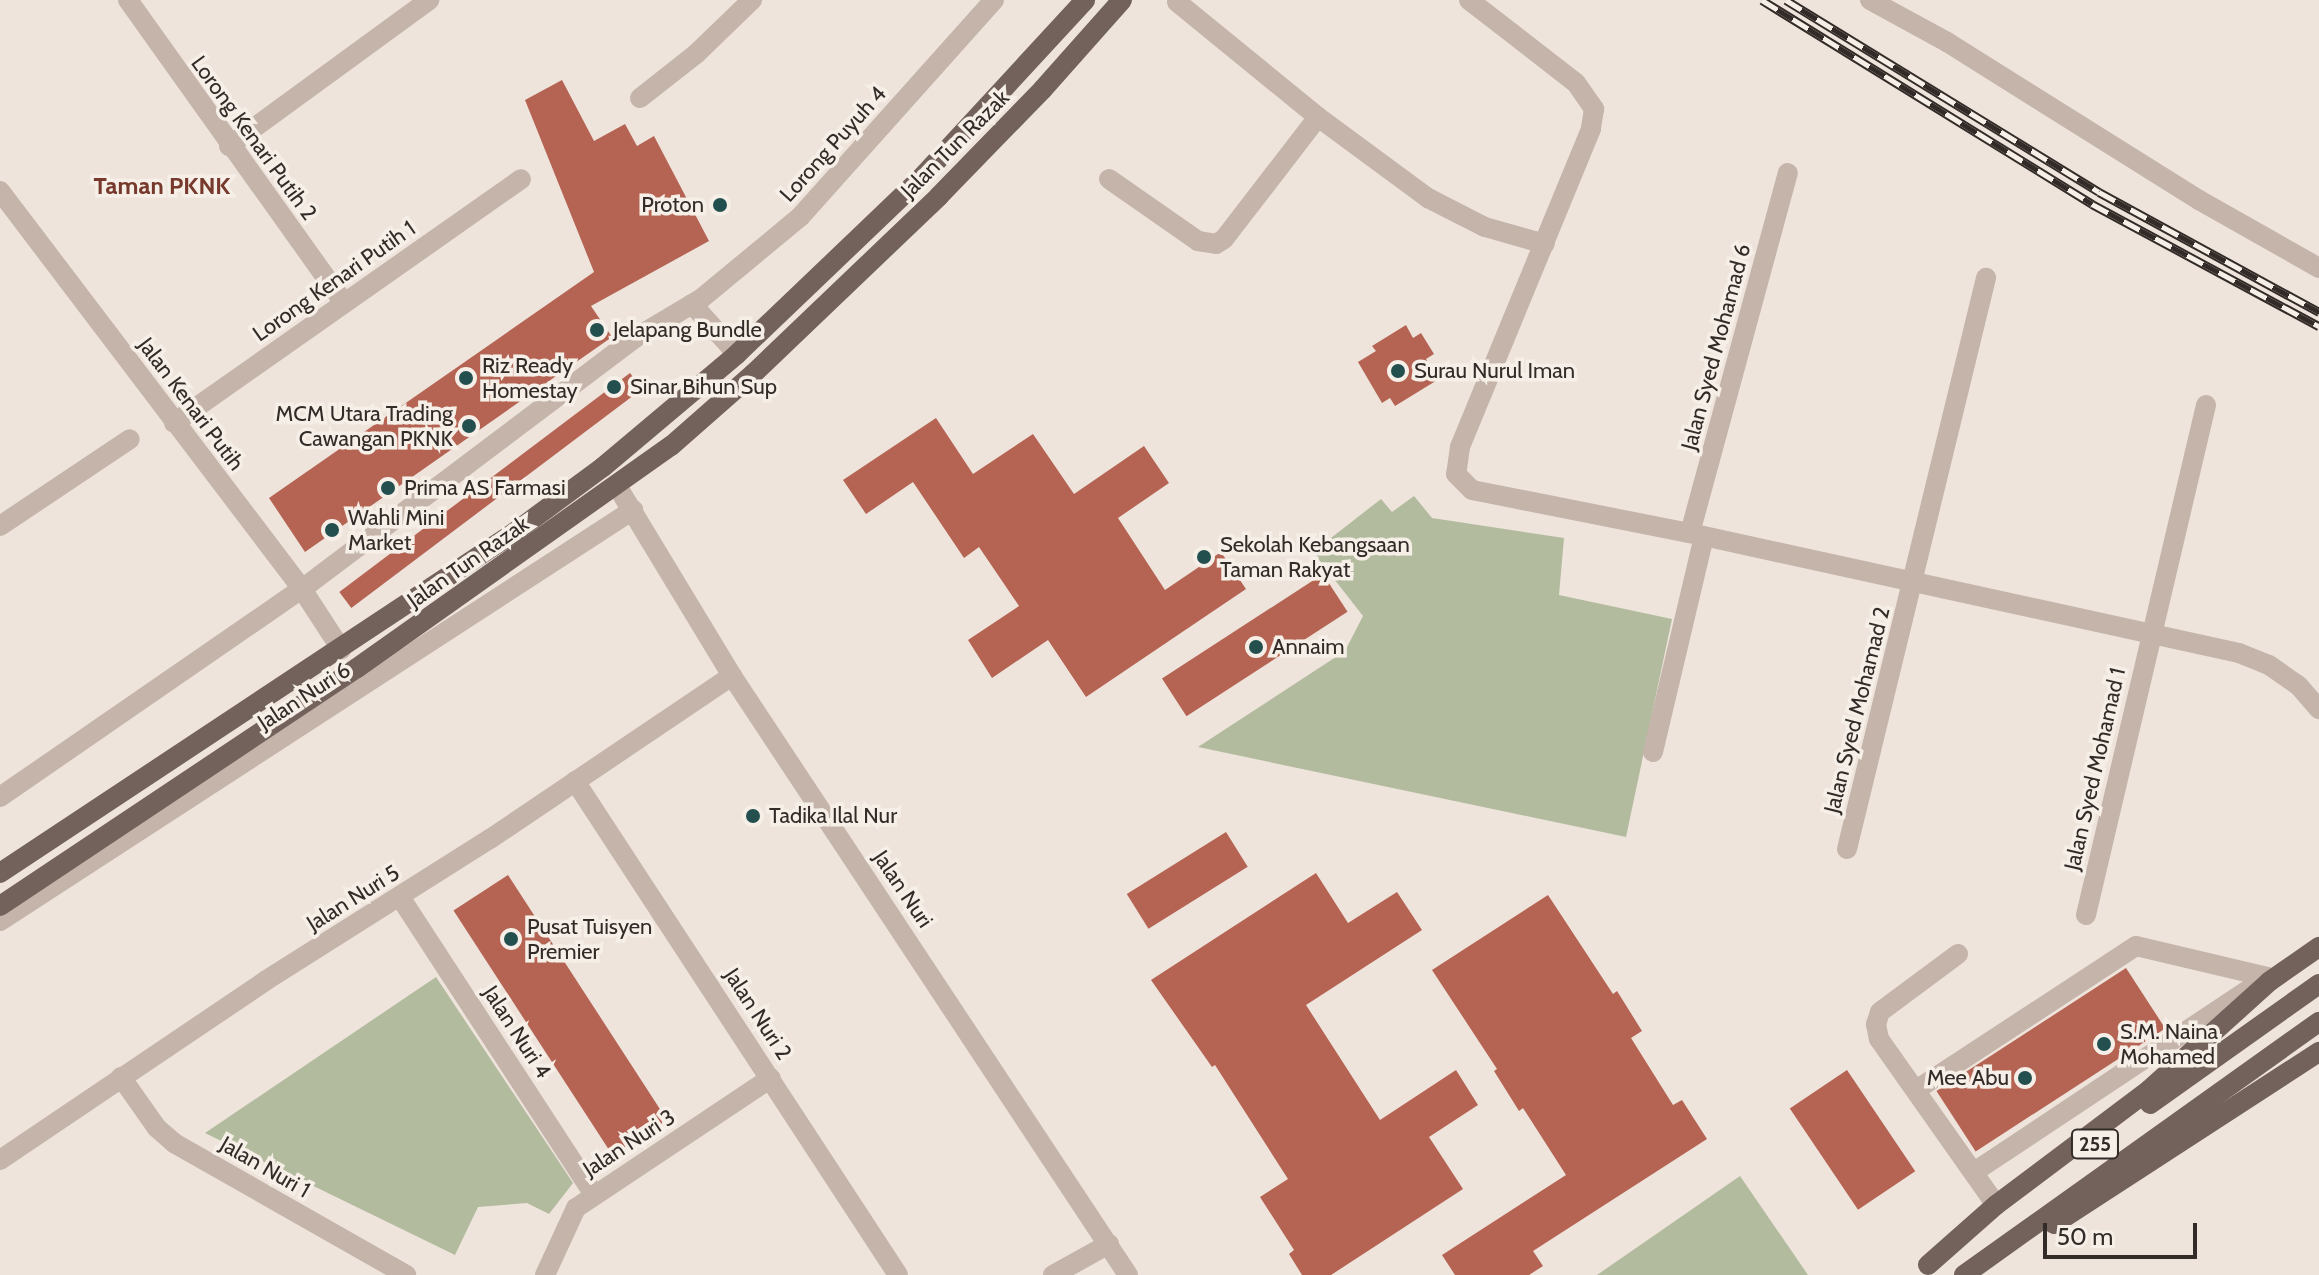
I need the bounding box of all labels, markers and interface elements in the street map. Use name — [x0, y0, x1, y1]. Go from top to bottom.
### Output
street label: Lorong Kenari Putih 2 — [186, 51, 322, 225]
street label: Lorong Puyuh 4 — [774, 81, 892, 207]
street label: Jalan Tun Razak — [895, 84, 1015, 204]
district label: Taman PKNK — [94, 172, 230, 200]
place label: Proton — [641, 192, 704, 218]
marker: Proton — [711, 196, 729, 214]
street label: Lorong Kenari Putih 1 — [248, 215, 420, 347]
street label: Jalan Syed Mohamad 6 — [1676, 241, 1756, 453]
place label: Jelapang Bundle — [613, 317, 762, 343]
marker: Jelapang Bundle — [588, 321, 606, 339]
street label: Jalan Kenari Putih — [133, 332, 249, 476]
place label: Riz Ready Homestay — [482, 352, 578, 404]
place label: Surau Nurul Iman — [1414, 358, 1575, 384]
marker: Surau Nurul Iman — [1389, 362, 1407, 380]
marker: Riz Ready Homestay — [457, 369, 475, 387]
place label: Sinar Bihun Sup — [630, 374, 777, 400]
marker: Sinar Bihun Sup — [605, 378, 623, 396]
place label: MCM Utara Trading Cawangan PKNK — [276, 400, 453, 452]
marker: MCM Utara Trading Cawangan PKNK — [460, 417, 478, 435]
place label: Prima AS Farmasi — [404, 475, 566, 501]
marker: Prima AS Farmasi — [379, 479, 397, 497]
place label: Wahli Mini Market — [348, 504, 444, 556]
street label: Jalan Tun Razak — [402, 510, 534, 614]
marker: Wahli Mini Market — [323, 521, 341, 539]
place label: Sekolah Kebangsaan Taman Rakyat — [1220, 531, 1410, 582]
marker: Sekolah Kebangsaan Taman Rakyat — [1195, 548, 1213, 566]
street label: Jalan Syed Mohamad 2 — [1819, 604, 1895, 816]
place label: Annaim — [1272, 634, 1345, 660]
marker: Annaim — [1247, 638, 1265, 656]
street label: Jalan Nuri 6 — [253, 656, 355, 736]
street label: Jalan Syed Mohamad 1 — [2059, 665, 2131, 873]
place label: Tadika Ilal Nur — [769, 803, 897, 829]
marker: Tadika Ilal Nur — [744, 807, 762, 825]
street label: Jalan Nuri — [868, 845, 938, 933]
street label: Jalan Nuri 5 — [302, 859, 404, 937]
place label: Pusat Tuisyen Premier — [527, 913, 652, 964]
marker: Pusat Tuisyen Premier — [502, 930, 520, 948]
street label: Jalan Nuri 2 — [719, 963, 797, 1065]
street label: Jalan Nuri 4 — [477, 981, 557, 1083]
place label: S.M. Naina Mohamed — [2120, 1018, 2218, 1070]
marker: S.M. Naina Mohamed — [2095, 1035, 2113, 1053]
place label: Mee Abu — [1927, 1065, 2009, 1091]
marker: Mee Abu — [2016, 1069, 2034, 1087]
street label: Jalan Nuri 3 — [578, 1104, 680, 1182]
road number: 255 — [2069, 1128, 2121, 1160]
street label: Jalan Nuri 1 — [215, 1131, 315, 1203]
scale bar — [2047, 1207, 2201, 1257]
text: 50 m — [2057, 1222, 2113, 1251]

